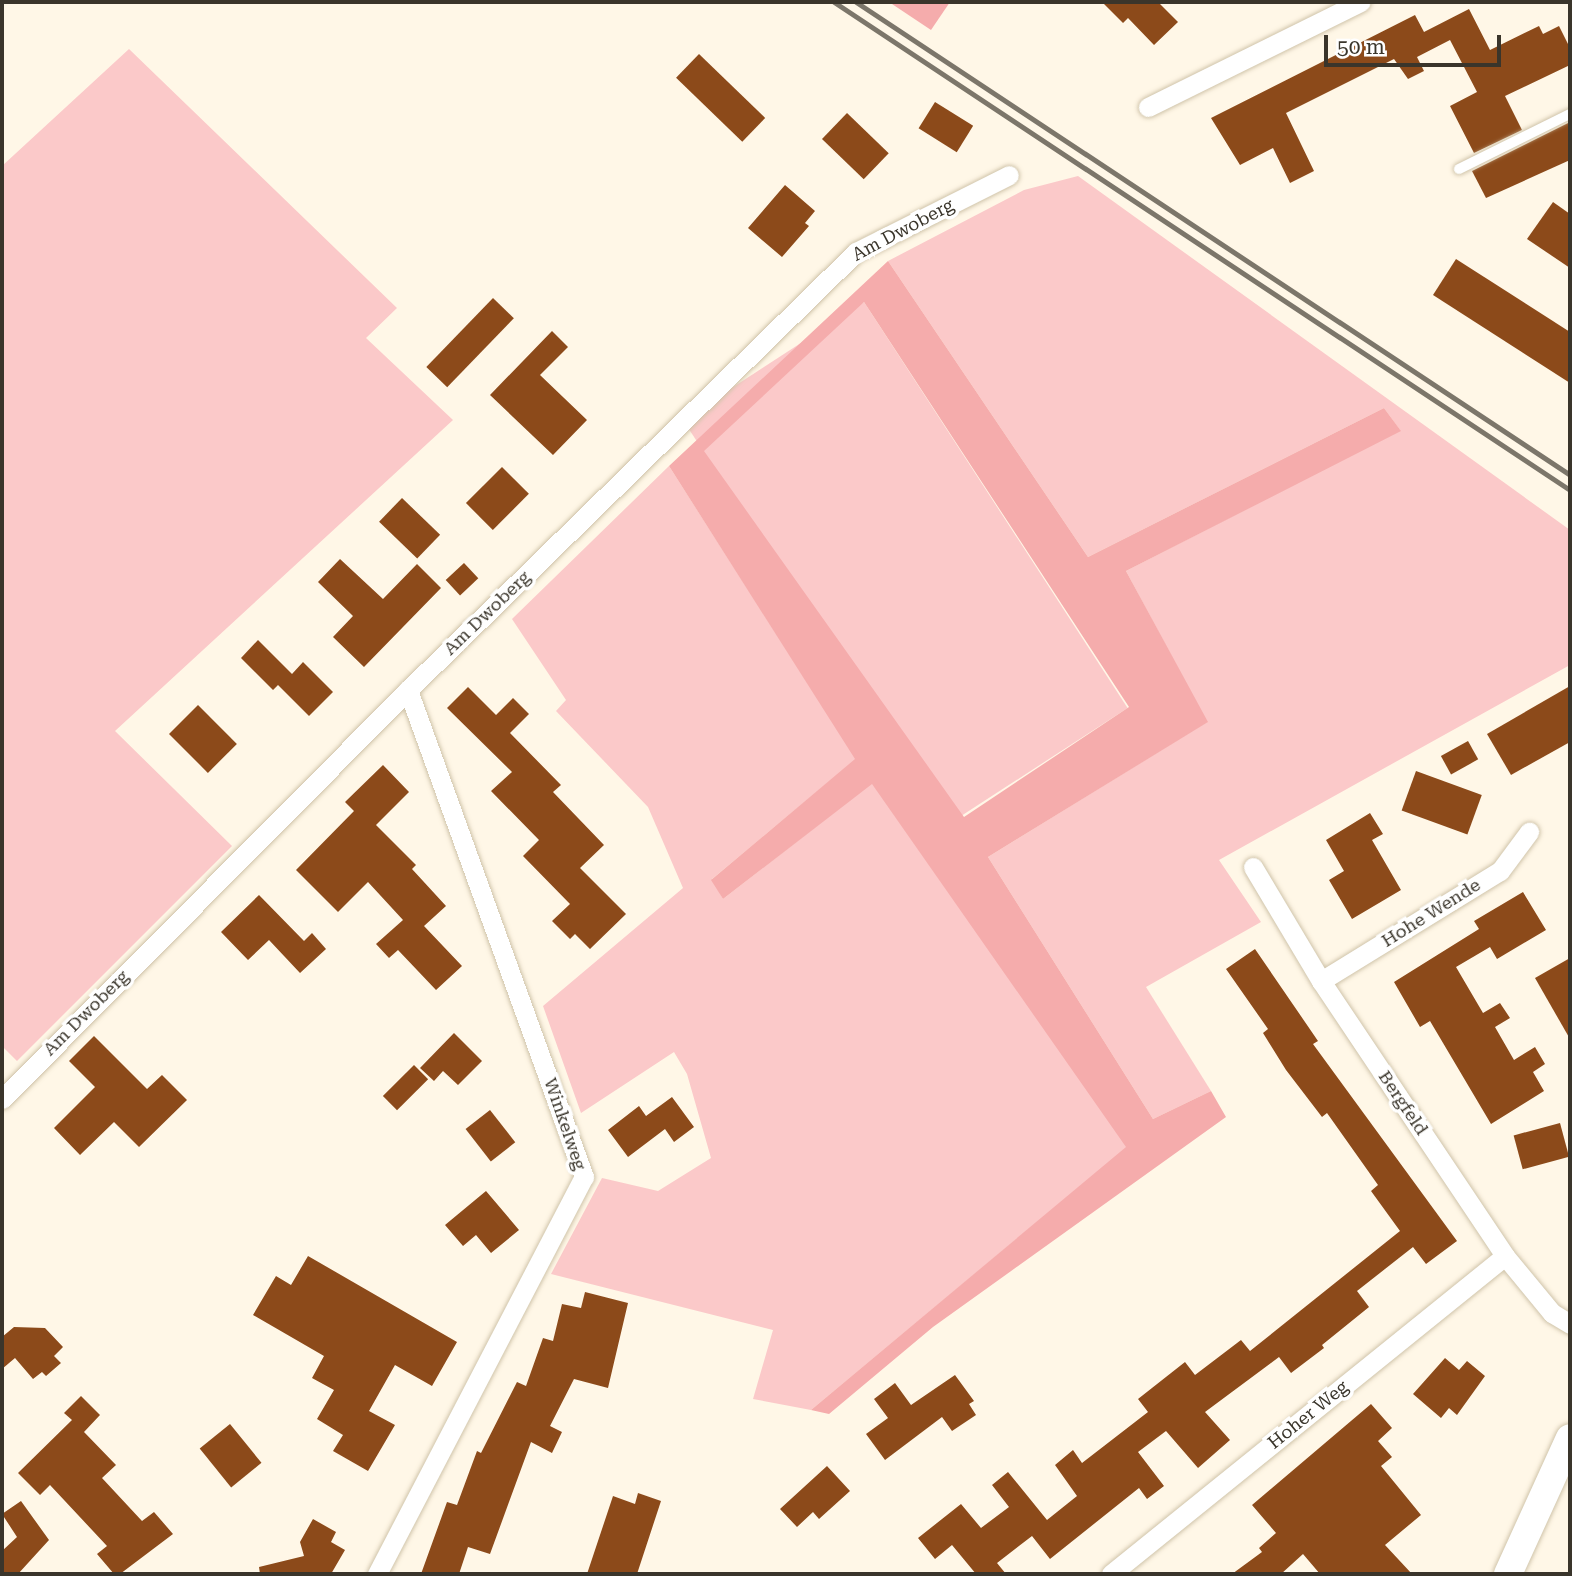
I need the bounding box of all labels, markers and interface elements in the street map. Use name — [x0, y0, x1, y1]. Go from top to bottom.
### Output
scale bar — [1327, 21, 1504, 65]
text: 50 m — [1337, 35, 1385, 59]
street label: Am Dwoberg — [848, 194, 958, 266]
street label: Am Dwoberg — [439, 566, 535, 660]
street label: Hohe Wende — [1378, 874, 1484, 952]
street label: Am Dwoberg — [39, 966, 133, 1060]
street label: Bergfeld — [1374, 1067, 1432, 1139]
street label: Winkelweg — [539, 1075, 591, 1173]
street label: Hoher Weg — [1264, 1376, 1352, 1454]

